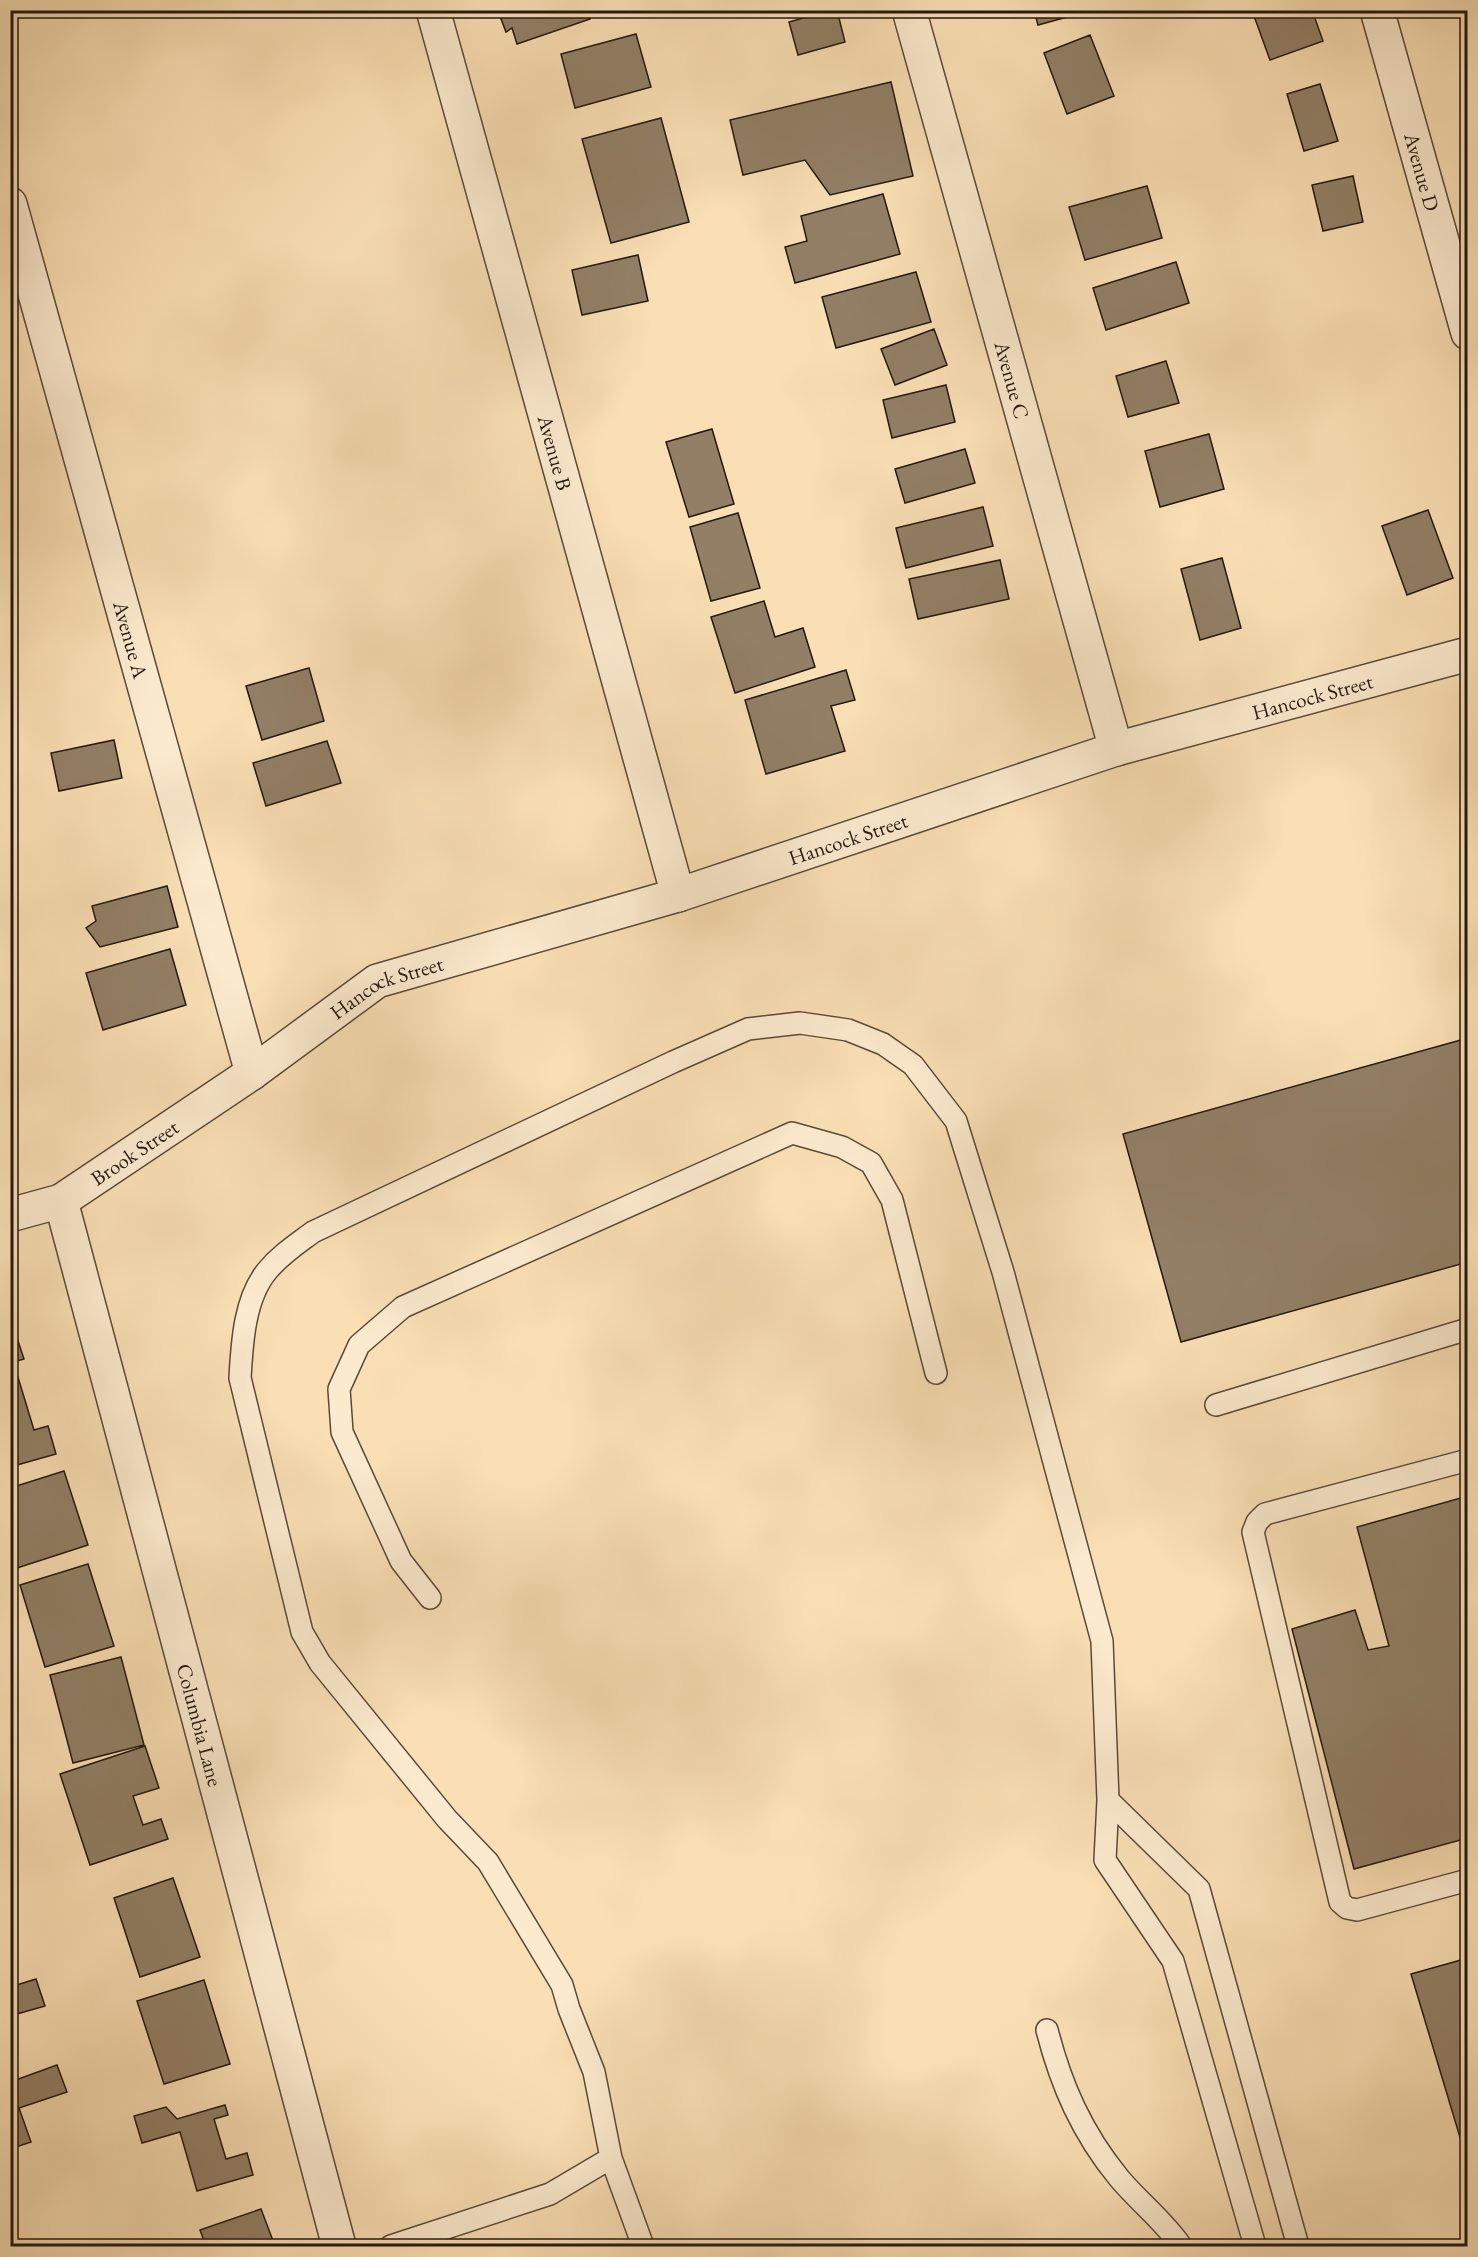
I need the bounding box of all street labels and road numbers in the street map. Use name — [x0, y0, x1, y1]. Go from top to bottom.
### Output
street label: Avenue D — [1398, 128, 1446, 214]
street label: Avenue C — [989, 337, 1036, 422]
street label: Avenue B — [532, 411, 579, 493]
street label: Avenue A — [107, 597, 155, 682]
street label: Hancock Street — [1249, 667, 1376, 725]
street label: Hancock Street — [785, 806, 911, 871]
street label: Hancock Street — [324, 949, 446, 1025]
street label: Brook Street — [85, 1113, 184, 1191]
street label: Columbia Lane — [171, 1660, 230, 1789]

